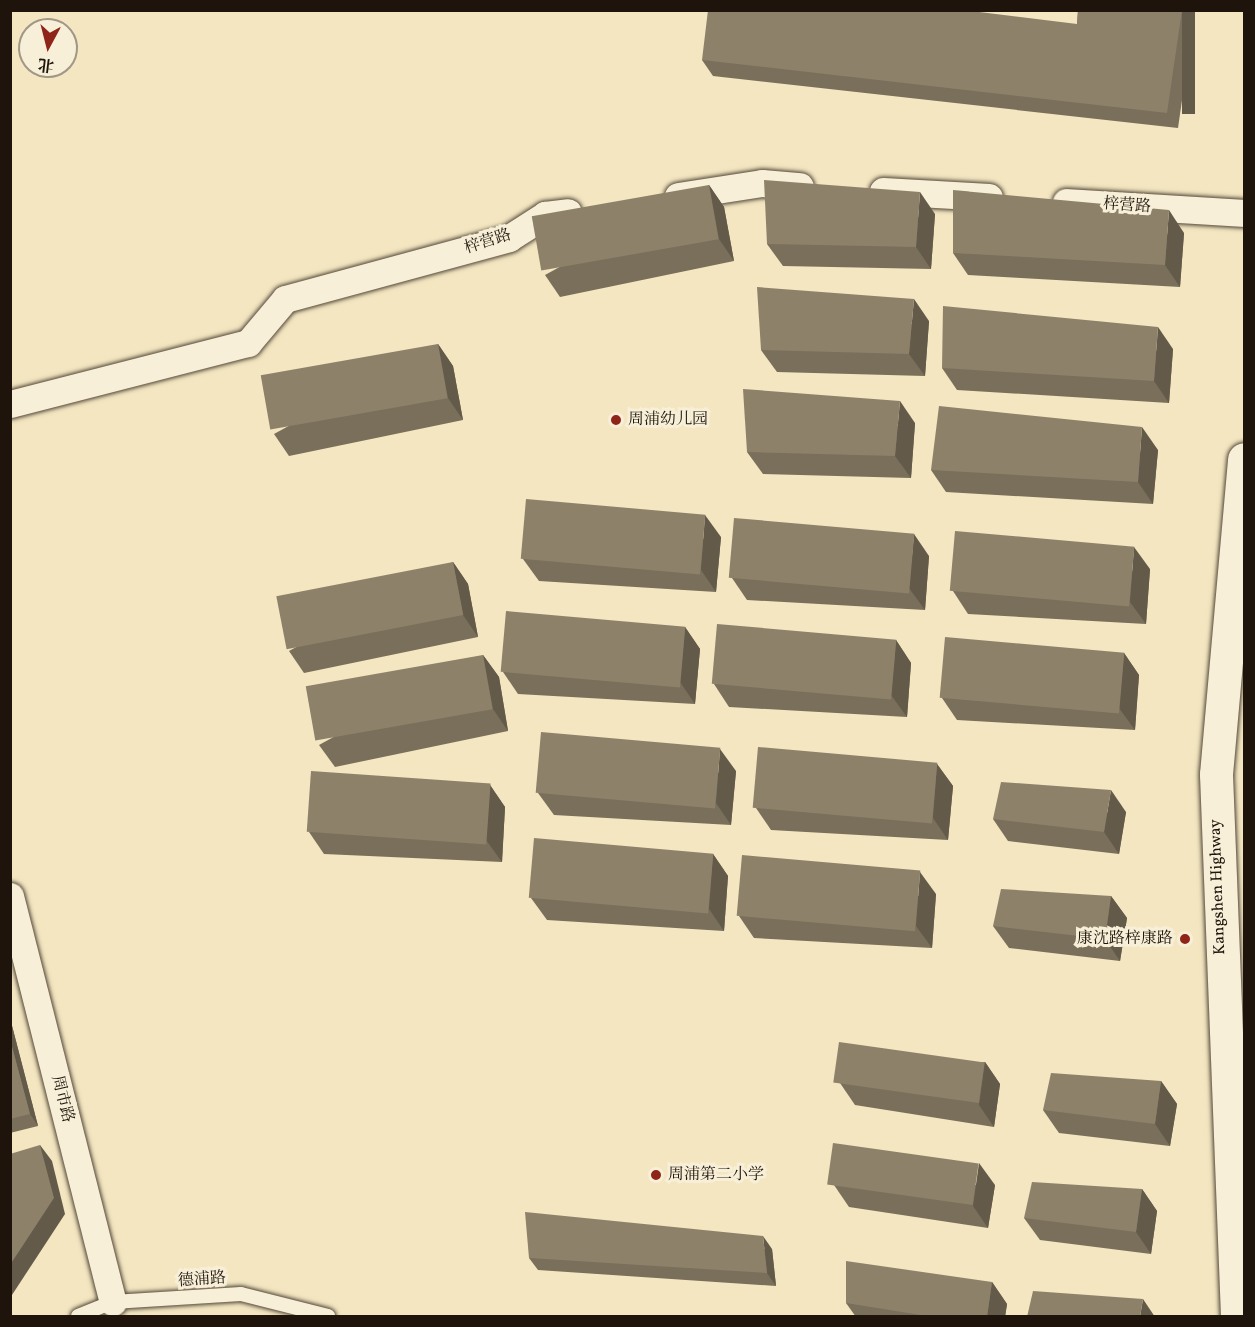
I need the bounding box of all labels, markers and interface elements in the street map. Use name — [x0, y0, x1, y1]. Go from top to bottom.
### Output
north arrow — [18, 18, 78, 78]
text: 北 — [37, 52, 55, 76]
street label: 梓营路 — [1102, 195, 1152, 217]
street label: 梓营路 — [462, 225, 514, 259]
place label: 周浦幼儿园 — [628, 410, 708, 430]
marker: 周浦幼儿园 — [609, 413, 623, 427]
street label: Kangshen Highway — [1206, 819, 1230, 955]
place label: 康沈路梓康路 — [1077, 929, 1173, 949]
marker: 康沈路梓康路 — [1178, 932, 1192, 946]
street label: 周市路 — [47, 1073, 77, 1125]
place label: 周浦第二小学 — [668, 1165, 764, 1185]
marker: 周浦第二小学 — [649, 1168, 663, 1182]
street label: 德浦路 — [177, 1269, 227, 1291]

